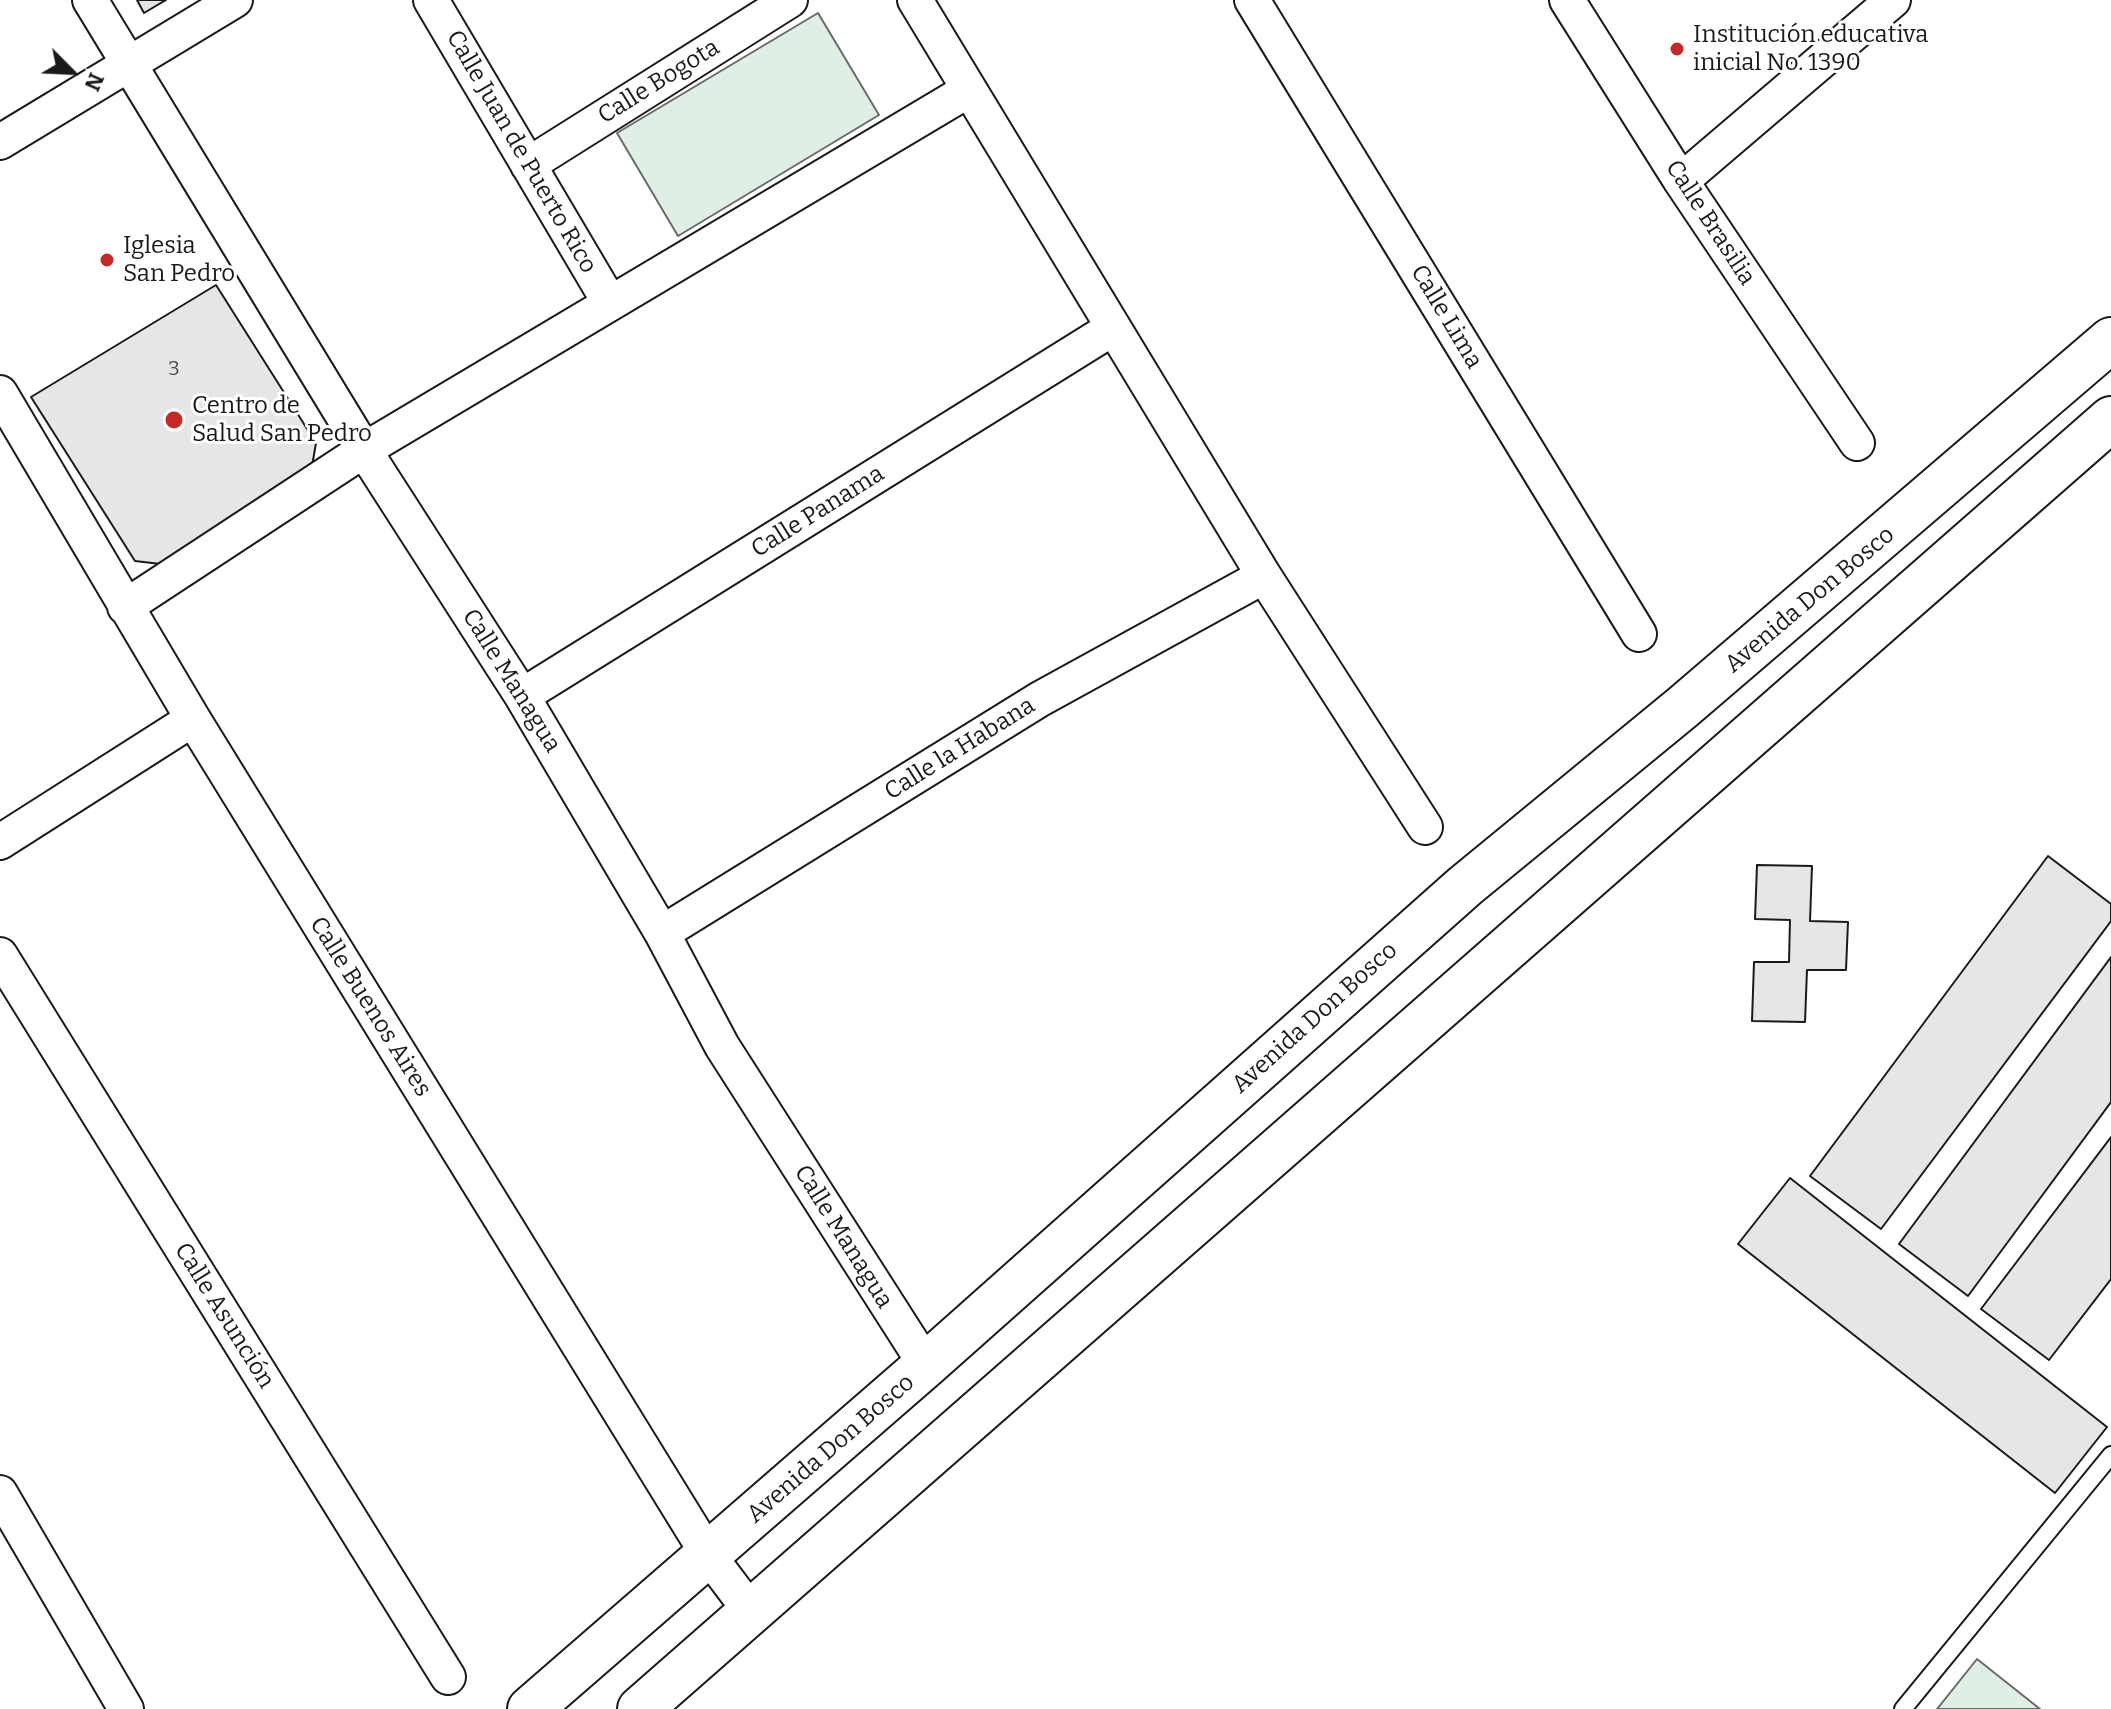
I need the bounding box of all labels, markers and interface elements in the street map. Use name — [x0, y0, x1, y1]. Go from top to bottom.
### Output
place label: Institución educativa inicial No. 1390 — [1693, 21, 1928, 77]
street label: Calle Juan de Puerto Rico — [440, 25, 602, 279]
north arrow — [32, 32, 112, 112]
street label: Calle Bogota — [593, 33, 725, 131]
marker: Institución educativa inicial No. 1390 — [1668, 40, 1686, 58]
text: N — [79, 69, 110, 95]
street label: Calle Brasilia — [1659, 155, 1761, 291]
place label: Iglesia San Pedro — [123, 232, 235, 288]
marker: Iglesia San Pedro — [98, 251, 116, 269]
street label: Calle Lima — [1404, 260, 1488, 374]
house number: 3 — [168, 357, 180, 381]
place label: Centro de Salud San Pedro — [192, 392, 372, 448]
marker: Centro de Salud San Pedro — [163, 409, 185, 431]
street label: Calle Panama — [746, 460, 890, 564]
street label: Avenida Don Bosco — [1719, 521, 1901, 679]
street label: Calle Managua — [455, 604, 567, 758]
street label: Calle la Habana — [880, 691, 1040, 807]
street label: Calle Buenos Aires — [303, 912, 437, 1102]
street label: Avenida Don Bosco — [1226, 936, 1404, 1100]
street label: Calle Managua — [787, 1160, 899, 1314]
street label: Calle Asunción — [168, 1238, 280, 1394]
street label: Avenida Don Bosco — [741, 1368, 921, 1530]

